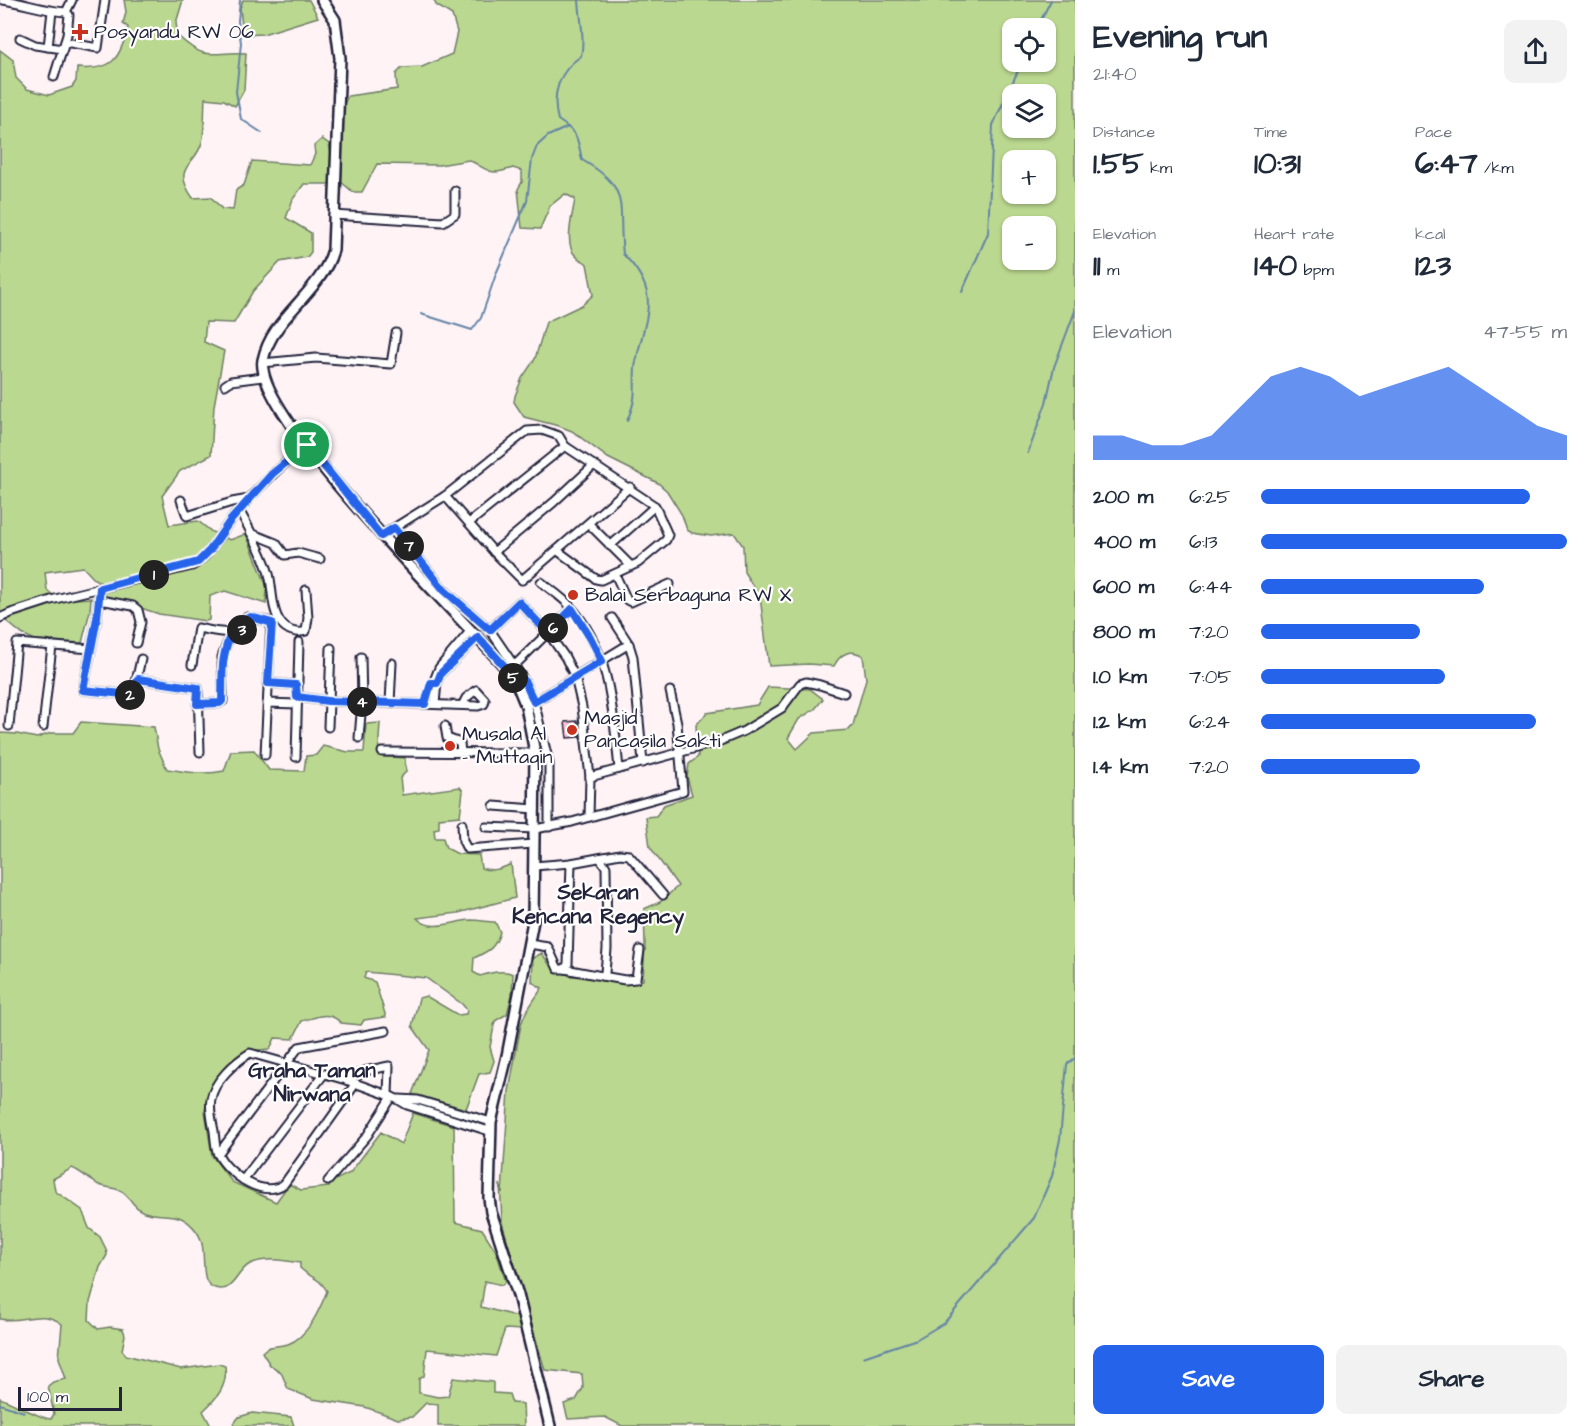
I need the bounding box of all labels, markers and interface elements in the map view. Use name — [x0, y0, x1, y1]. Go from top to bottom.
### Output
text: Evening run — [1093, 14, 1267, 60]
place label: Posyandu RW 06 — [94, 18, 254, 47]
map controls — [1002, 18, 1056, 270]
button: locate — [1002, 18, 1056, 72]
button: share — [1504, 20, 1567, 83]
marker: Posyandu RW 06 — [71, 23, 89, 41]
text: 21:40 — [1093, 60, 1137, 88]
button: layers — [1002, 84, 1056, 138]
text: Distance — [1093, 121, 1155, 143]
text: Time — [1254, 121, 1288, 143]
text: Pace — [1415, 121, 1452, 143]
text: 1.55 — [1093, 143, 1144, 185]
text: 10:31 — [1254, 143, 1301, 185]
text: 6:47 — [1415, 143, 1478, 185]
button: + — [1002, 150, 1056, 204]
text: km — [1144, 157, 1172, 179]
text: /km — [1478, 157, 1514, 179]
button: − — [1002, 216, 1056, 270]
text: Elevation — [1093, 223, 1156, 245]
text: Heart rate — [1254, 223, 1334, 245]
text: kcal — [1415, 223, 1446, 245]
text: 11 — [1093, 245, 1101, 287]
text: 140 — [1254, 245, 1297, 287]
text: 123 — [1415, 245, 1451, 287]
text: m — [1101, 259, 1120, 281]
text: bpm — [1297, 259, 1334, 281]
text: Elevation — [1093, 318, 1172, 346]
text: 47–55 m — [1483, 318, 1567, 346]
pin — [281, 419, 332, 470]
icon: arrive — [290, 428, 323, 461]
text: 200 m — [1093, 483, 1153, 511]
text: 6:25 — [1189, 483, 1230, 511]
text: 400 m — [1093, 528, 1155, 556]
text: 6:13 — [1189, 528, 1218, 556]
pin: 7 — [394, 531, 424, 561]
text: 7 — [404, 535, 414, 557]
pin: 1 — [139, 560, 169, 590]
text: 1 — [153, 564, 155, 586]
text: 600 m — [1093, 573, 1154, 601]
text: 6:44 — [1189, 573, 1232, 601]
place label: Balai Serbaguna RW X — [585, 581, 792, 610]
marker: Balai Serbaguna RW X — [566, 588, 580, 602]
pin: 6 — [538, 613, 568, 643]
pin: 3 — [227, 615, 257, 645]
text: 6 — [548, 617, 558, 639]
text: 800 m — [1093, 618, 1155, 646]
text: 7:20 — [1189, 618, 1229, 646]
text: 3 — [238, 619, 246, 641]
pin: 5 — [498, 663, 528, 693]
text: 1.0 km — [1093, 663, 1147, 691]
text: 7:05 — [1189, 663, 1231, 691]
text: 5 — [507, 667, 519, 689]
pin: 2 — [115, 680, 145, 710]
text: 2 — [125, 684, 135, 706]
pin: 4 — [347, 687, 377, 717]
text: 4 — [357, 691, 367, 713]
place label: Masjid Pancasila Sakti — [584, 704, 721, 755]
text: 1.2 km — [1093, 708, 1146, 736]
text: 6:24 — [1189, 708, 1230, 736]
place label: Musala Al - Muttaqin — [462, 720, 553, 771]
marker: Masjid Pancasila Sakti — [565, 723, 579, 737]
marker: Musala Al - Muttaqin — [443, 739, 457, 753]
text: 1.4 km — [1093, 753, 1148, 781]
text: 7:20 — [1189, 753, 1229, 781]
district label: Sekaran Kencana Regency — [512, 878, 684, 934]
district label: Graha Taman Nirwana — [248, 1056, 376, 1109]
button: Save — [1093, 1345, 1324, 1414]
button: Share — [1336, 1345, 1567, 1414]
scale bar — [18, 1384, 122, 1412]
text: 100 m — [27, 1386, 68, 1408]

